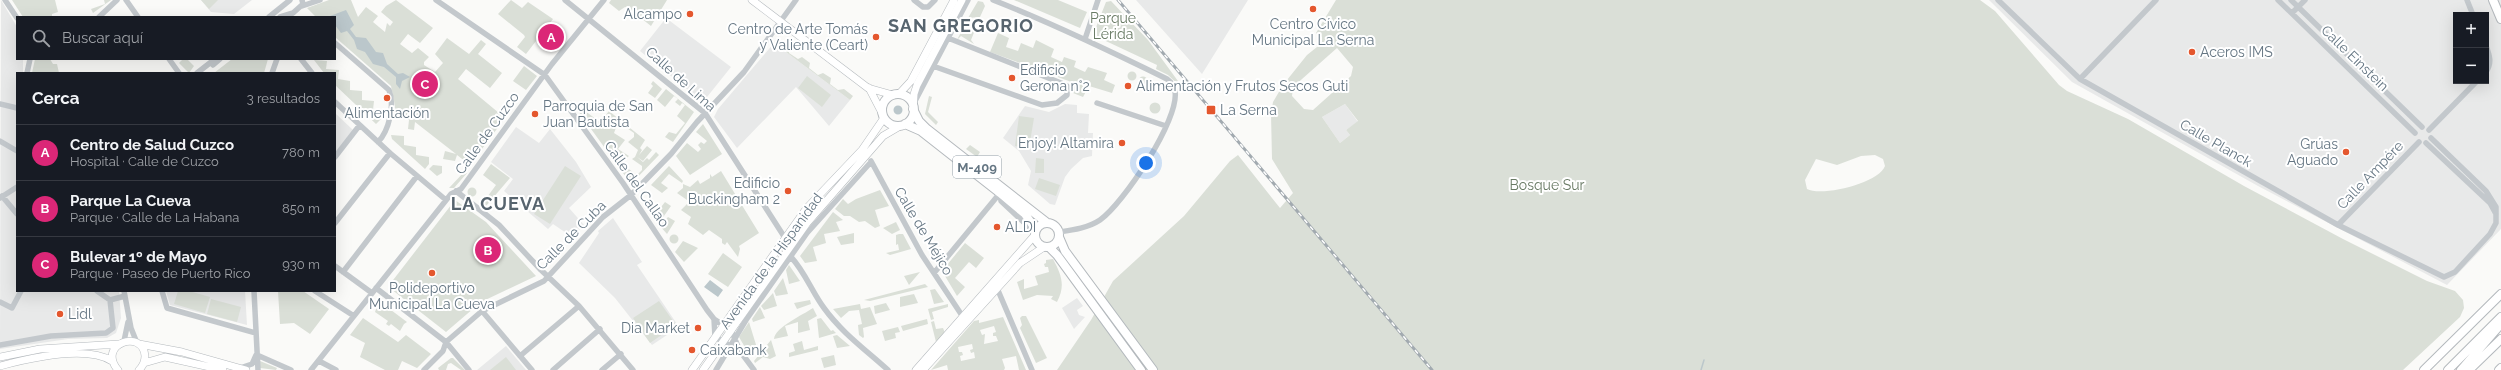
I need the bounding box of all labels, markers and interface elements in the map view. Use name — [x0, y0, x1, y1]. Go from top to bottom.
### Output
marker: Centro Cívico Municipal La Serna — [1308, 4, 1318, 14]
place label: Alcampo — [624, 6, 682, 22]
marker: Alcampo — [685, 9, 695, 19]
park label: Parque Lérida — [1090, 10, 1136, 42]
map controls — [2453, 12, 2489, 84]
button: + — [2453, 12, 2489, 48]
district label: SAN GREGORIO — [888, 15, 1034, 36]
search box — [16, 16, 336, 60]
place label: Centro Cívico Municipal La Serna — [1252, 16, 1374, 48]
place label: Centro de Arte Tomás y Valiente (Ceart) — [728, 21, 868, 53]
pin: A — [538, 22, 564, 52]
street label: Calle Einstein — [2318, 22, 2392, 94]
icon: search — [30, 27, 52, 49]
text: Buscar aquí — [62, 29, 143, 47]
marker: Centro de Arte Tomás y Valiente (Ceart) — [871, 32, 881, 42]
street label: Calle de Lima — [643, 43, 719, 115]
place label: Aceros IMS — [2200, 44, 2273, 60]
marker: Aceros IMS — [2187, 47, 2197, 57]
button: − — [2453, 48, 2489, 84]
place label: Edificio Gerona n°2 — [1020, 62, 1090, 94]
pin: C — [412, 69, 438, 99]
marker: Edificio Gerona n°2 — [1007, 73, 1017, 83]
place label: Alimentación y Frutos Secos Guti — [1136, 78, 1348, 94]
marker: Alimentación y Frutos Secos Guti — [1123, 81, 1133, 91]
text: Cerca — [32, 88, 80, 108]
street label: Calle de Cuzco — [452, 89, 522, 177]
text: 3 resultados — [247, 91, 320, 106]
marker: Alimentación — [382, 93, 392, 103]
place label: Parroquia de San Juan Bautista — [543, 98, 653, 130]
place label: La Serna — [1220, 102, 1277, 118]
marker: La Serna — [1205, 104, 1217, 116]
place label: Alimentación — [344, 105, 430, 121]
marker: Parroquia de San Juan Bautista — [530, 109, 540, 119]
street label: Calle Planck — [2177, 116, 2255, 170]
place label: Enjoy! Altamira — [1018, 135, 1114, 151]
text: Centro de Salud Cuzco — [70, 136, 234, 154]
place label: Grúas Aguado — [2287, 136, 2338, 168]
street label: Calle del Callao — [601, 138, 673, 230]
marker: Enjoy! Altamira — [1117, 138, 1127, 148]
street label: Calle Ampére — [2334, 138, 2406, 212]
text: A — [41, 145, 49, 160]
text: 780 m — [282, 145, 320, 160]
marker: Grúas Aguado — [2341, 147, 2351, 157]
your location — [1136, 153, 1156, 173]
text: Hospital · Calle de Cuzco — [70, 154, 219, 169]
road number: M-409 — [953, 156, 1001, 178]
place label: Edificio Buckingham 2 — [688, 175, 780, 207]
park label: Bosque Sur — [1510, 177, 1585, 193]
street label: Calle de Méjico — [891, 184, 957, 278]
marker: Edificio Buckingham 2 — [783, 186, 793, 196]
street label: Avenida de la Hispanidad — [716, 190, 826, 332]
text: Parque La Cueva — [70, 192, 191, 210]
district label: LA CUEVA — [451, 193, 545, 214]
street label: Calle de Cuba — [533, 197, 609, 273]
text: B — [41, 201, 49, 216]
text: 850 m — [282, 201, 320, 216]
text: Parque · Calle de La Habana — [70, 210, 239, 225]
place label: ALDI — [1005, 219, 1036, 235]
marker: ALDI — [992, 222, 1002, 232]
pin: B — [475, 235, 501, 265]
text: Bulevar 1º de Mayo — [70, 248, 207, 266]
text: C — [41, 257, 49, 272]
text: 930 m — [282, 257, 320, 272]
text: Parque · Paseo de Puerto Rico — [70, 266, 250, 281]
marker: Polideportivo Municipal La Cueva — [427, 268, 437, 278]
place label: Polideportivo Municipal La Cueva — [369, 280, 495, 312]
place label: Lidl — [68, 306, 92, 322]
marker: Lidl — [55, 309, 65, 319]
place label: Dia Market — [621, 320, 690, 336]
marker: Dia Market — [693, 323, 703, 333]
place label: Caixabank — [700, 342, 767, 358]
marker: Caixabank — [687, 345, 697, 355]

